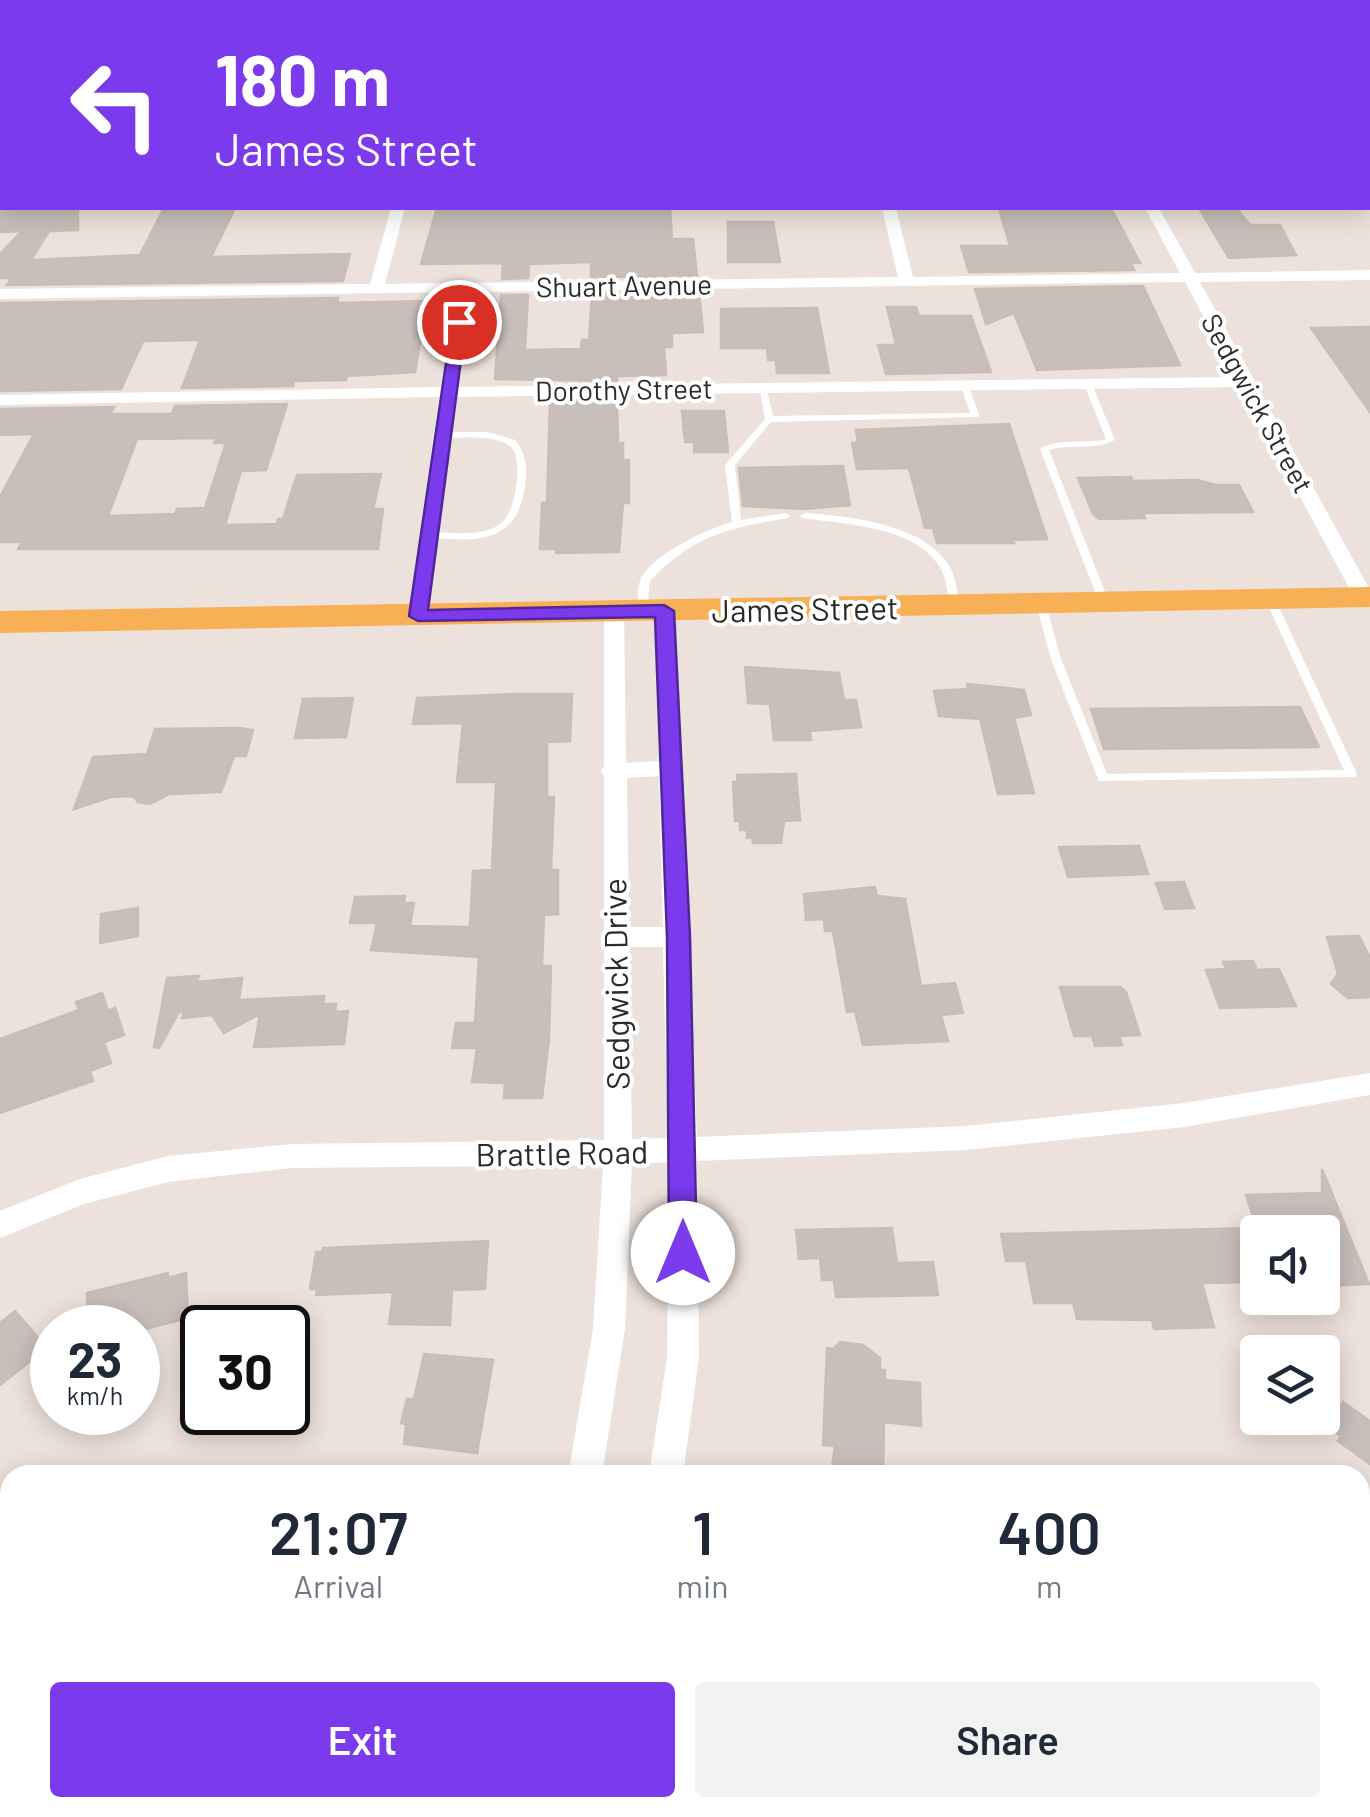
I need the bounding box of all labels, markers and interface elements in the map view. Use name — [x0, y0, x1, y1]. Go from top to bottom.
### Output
text: 180 m — [215, 36, 390, 120]
icon: left — [50, 40, 180, 170]
text: James Street — [215, 121, 478, 175]
street label: Shuart Avenue — [536, 266, 712, 304]
pin — [417, 280, 502, 365]
icon: arrive — [432, 295, 487, 350]
street label: Sedgwick Street — [1195, 308, 1321, 498]
street label: Dorothy Street — [535, 370, 713, 408]
street label: James Street — [711, 587, 899, 629]
street label: Sedgwick Drive — [594, 878, 636, 1090]
street label: Brattle Road — [475, 1131, 649, 1173]
position arrow — [631, 1201, 735, 1305]
map controls — [1240, 1215, 1340, 1435]
button: sound — [1240, 1215, 1340, 1315]
speed limit sign: 30 — [180, 1305, 310, 1435]
text: 23 — [68, 1328, 122, 1388]
button: layers — [1240, 1335, 1340, 1435]
text: km/h — [67, 1380, 123, 1410]
text: 21:07 — [269, 1495, 407, 1567]
text: 1 — [692, 1495, 713, 1567]
text: 400 — [998, 1495, 1101, 1567]
text: Arrival — [294, 1566, 383, 1604]
text: min — [677, 1566, 728, 1604]
text: m — [1036, 1566, 1062, 1604]
button: Exit — [50, 1682, 675, 1797]
button: Share — [695, 1682, 1320, 1797]

